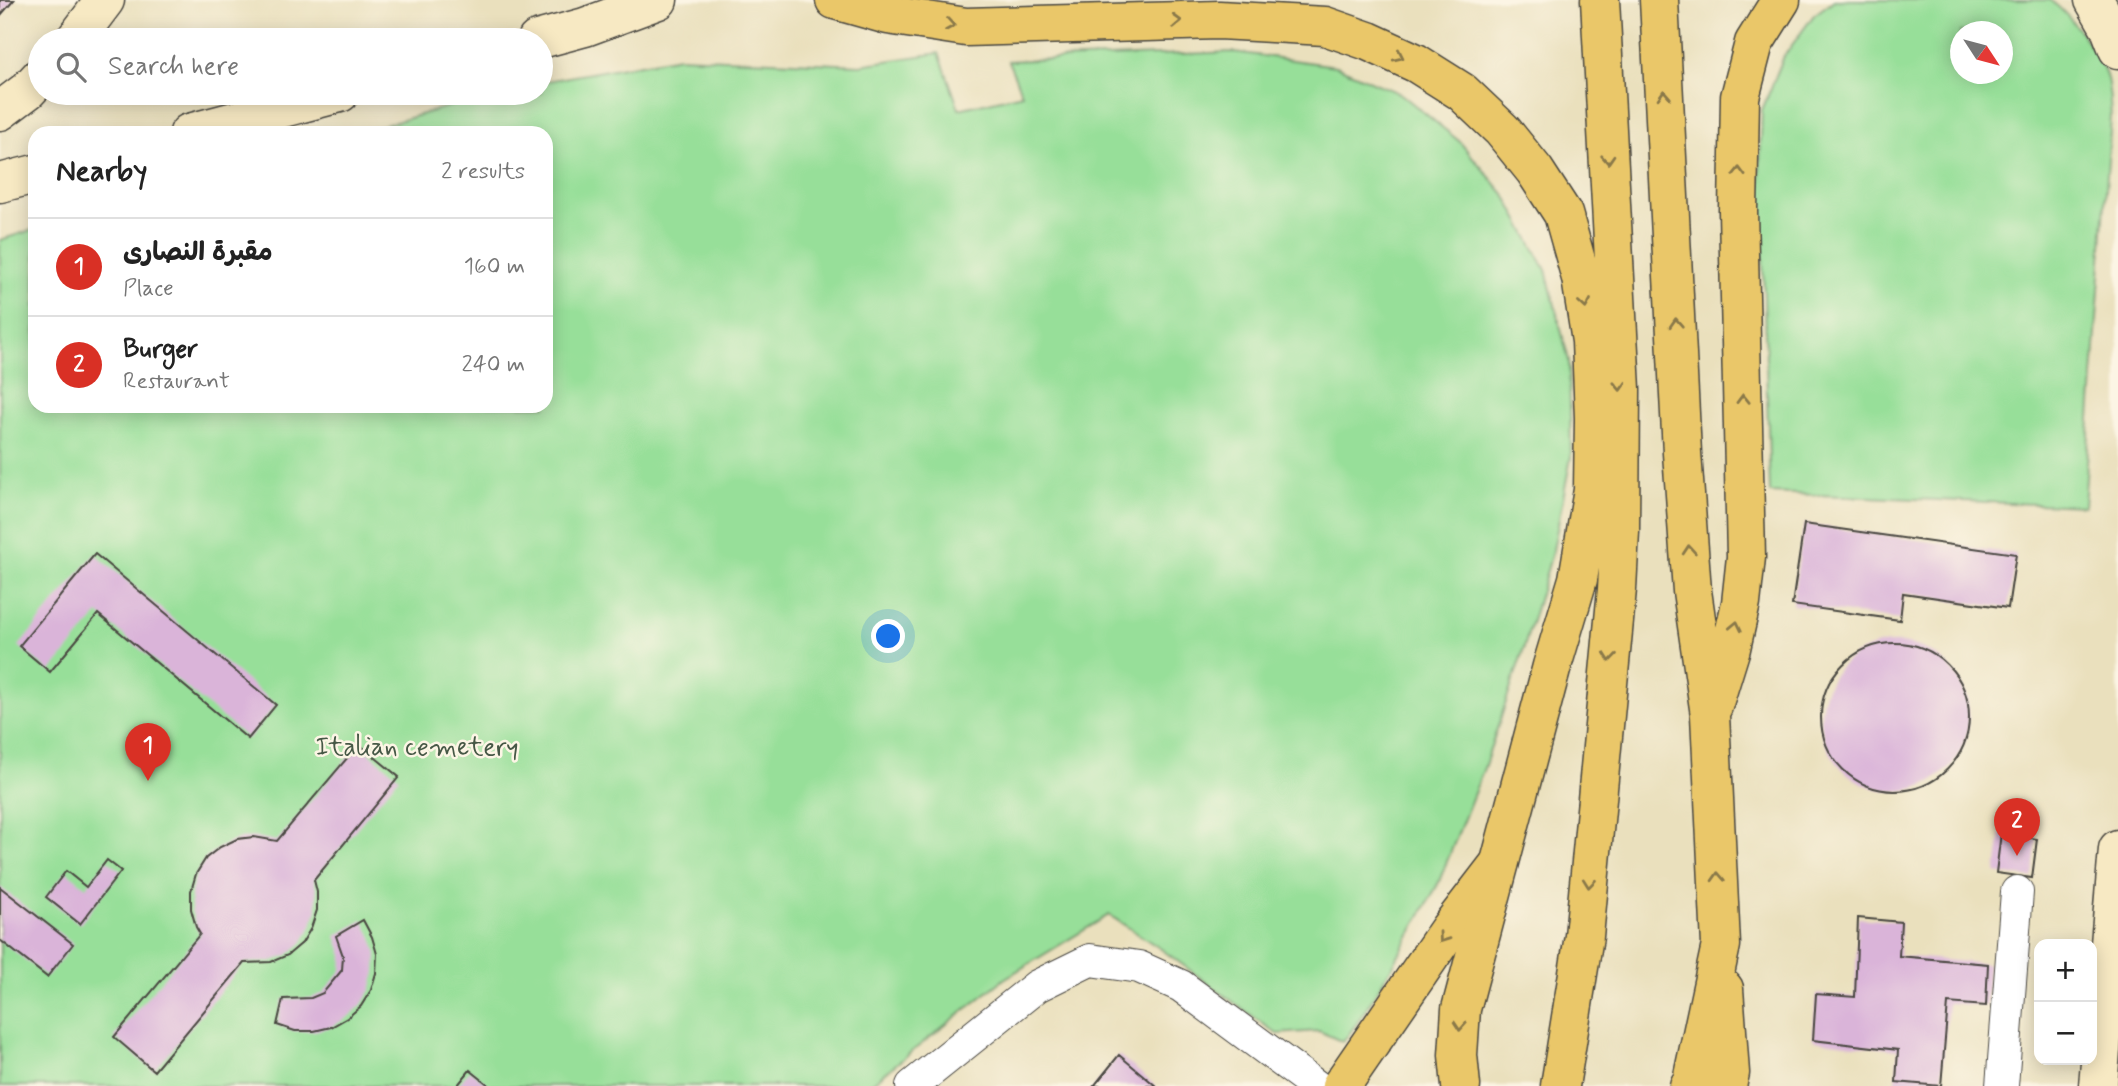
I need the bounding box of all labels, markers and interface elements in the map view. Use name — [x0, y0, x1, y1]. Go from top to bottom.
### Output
one-way arrow — [1172, 14, 1183, 29]
one-way arrow — [944, 17, 956, 32]
north arrow — [1950, 21, 2013, 84]
search box — [28, 28, 553, 105]
one-way arrow — [1392, 47, 1404, 61]
icon: search — [52, 48, 90, 86]
text: Search here — [108, 50, 239, 84]
one-way arrow — [1657, 90, 1672, 101]
text: Nearby — [56, 152, 147, 191]
one-way arrow — [1601, 154, 1616, 165]
text: 2 results — [441, 157, 525, 187]
one-way arrow — [1731, 166, 1747, 176]
text: مقبرة النصارى — [123, 236, 273, 270]
text: 1 — [74, 252, 84, 282]
text: 160 m — [464, 252, 525, 282]
text: Place — [123, 274, 174, 304]
one-way arrow — [1577, 299, 1592, 310]
one-way arrow — [1668, 317, 1683, 328]
text: Burger — [123, 333, 198, 367]
text: 2 — [73, 350, 85, 380]
text: 240 m — [461, 350, 525, 380]
text: Restaurant — [123, 367, 230, 397]
one-way arrow — [1613, 381, 1628, 392]
one-way arrow — [1735, 393, 1750, 404]
one-way arrow — [1682, 544, 1697, 555]
your location — [871, 619, 905, 653]
one-way arrow — [1728, 620, 1743, 632]
one-way arrow — [1603, 651, 1618, 663]
pin: 1 — [125, 723, 171, 781]
park label: Italian cemetery — [315, 731, 519, 765]
pin: 2 — [1994, 798, 2040, 856]
one-way arrow — [1711, 871, 1726, 882]
one-way arrow — [1581, 878, 1596, 889]
one-way arrow — [1439, 930, 1451, 943]
map controls — [2034, 939, 2097, 1065]
button: + — [2034, 939, 2097, 1002]
button: − — [2034, 1002, 2097, 1065]
one-way arrow — [1452, 1020, 1467, 1031]

